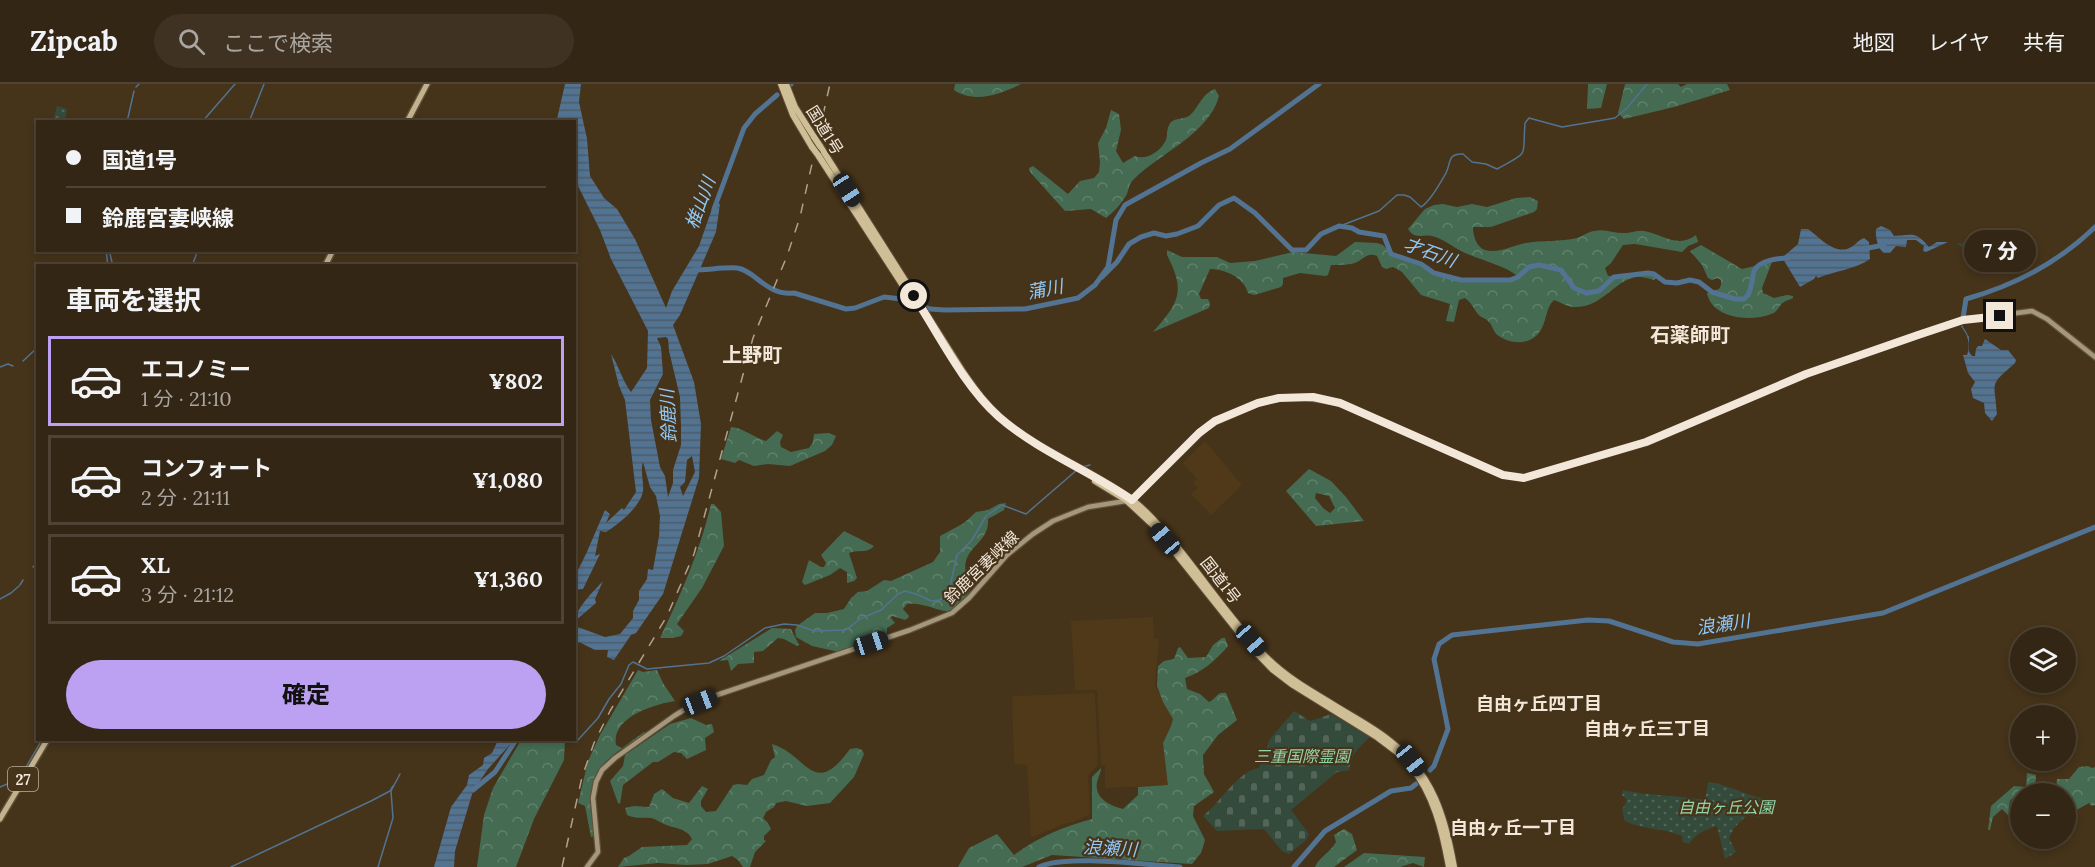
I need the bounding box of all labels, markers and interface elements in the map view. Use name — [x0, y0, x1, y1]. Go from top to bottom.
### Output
search box — [154, 14, 574, 68]
text: Zipcab — [30, 23, 118, 59]
icon: search — [175, 25, 208, 58]
text: ここで検索 — [223, 29, 333, 57]
text: 地図 — [1853, 29, 1895, 56]
text: レイヤ — [1928, 29, 1990, 56]
text: 共有 — [2023, 29, 2065, 56]
street label: 国道1号 — [802, 102, 848, 158]
text: 国道1号 — [102, 146, 177, 174]
car — [830, 170, 864, 210]
water label: 椎山川 — [680, 172, 721, 232]
text: 鈴鹿宮妻峡線 — [102, 204, 234, 232]
callout: 7 分 — [1964, 229, 2036, 271]
water label: 才石川 — [1401, 232, 1461, 273]
text: 7 分 — [1983, 238, 2017, 263]
water label: 蒲川 — [1025, 274, 1067, 304]
route start — [900, 282, 927, 309]
text: 車両を選択 — [66, 283, 201, 317]
route end — [1986, 302, 2013, 329]
district label: 石薬師町 — [1650, 322, 1730, 347]
district label: 上野町 — [722, 342, 782, 367]
icon: car — [69, 354, 123, 408]
text: エコノミー — [141, 355, 251, 383]
text: ¥802 — [489, 367, 543, 395]
text: 1 分 · 21:10 — [141, 386, 232, 411]
water label: 鈴鹿川 — [655, 386, 681, 444]
icon: car — [69, 453, 123, 507]
text: コンフォート — [141, 454, 272, 482]
text: ¥1,080 — [472, 466, 543, 494]
text: 2 分 · 21:11 — [141, 485, 230, 510]
car — [1147, 519, 1183, 559]
street label: 鈴鹿宮妻峡線 — [940, 526, 1022, 608]
text: XL — [141, 551, 170, 579]
icon: car — [69, 552, 123, 606]
street label: 国道1号 — [1197, 553, 1245, 607]
text: ¥1,360 — [474, 565, 543, 593]
text: 3 分 · 21:12 — [141, 582, 234, 607]
water label: 浪瀬川 — [1695, 609, 1753, 639]
car — [1232, 621, 1270, 659]
map controls — [2010, 627, 2076, 849]
button: layers — [2010, 627, 2076, 693]
car — [851, 629, 891, 657]
button: 確定 — [66, 660, 546, 729]
car — [680, 687, 720, 717]
district label: 自由ヶ丘四丁目 — [1476, 692, 1602, 715]
button: + — [2010, 705, 2076, 771]
district label: 自由ヶ丘三丁目 — [1584, 717, 1710, 740]
car — [1393, 740, 1429, 780]
park label: 三重国際霊園 — [1254, 746, 1352, 766]
road number: 27 — [8, 767, 38, 791]
button: − — [2010, 783, 2076, 849]
park label: 自由ヶ丘公園 — [1678, 797, 1776, 817]
district label: 自由ヶ丘一丁目 — [1450, 816, 1576, 839]
water label: 浪瀬川 — [1082, 835, 1140, 861]

